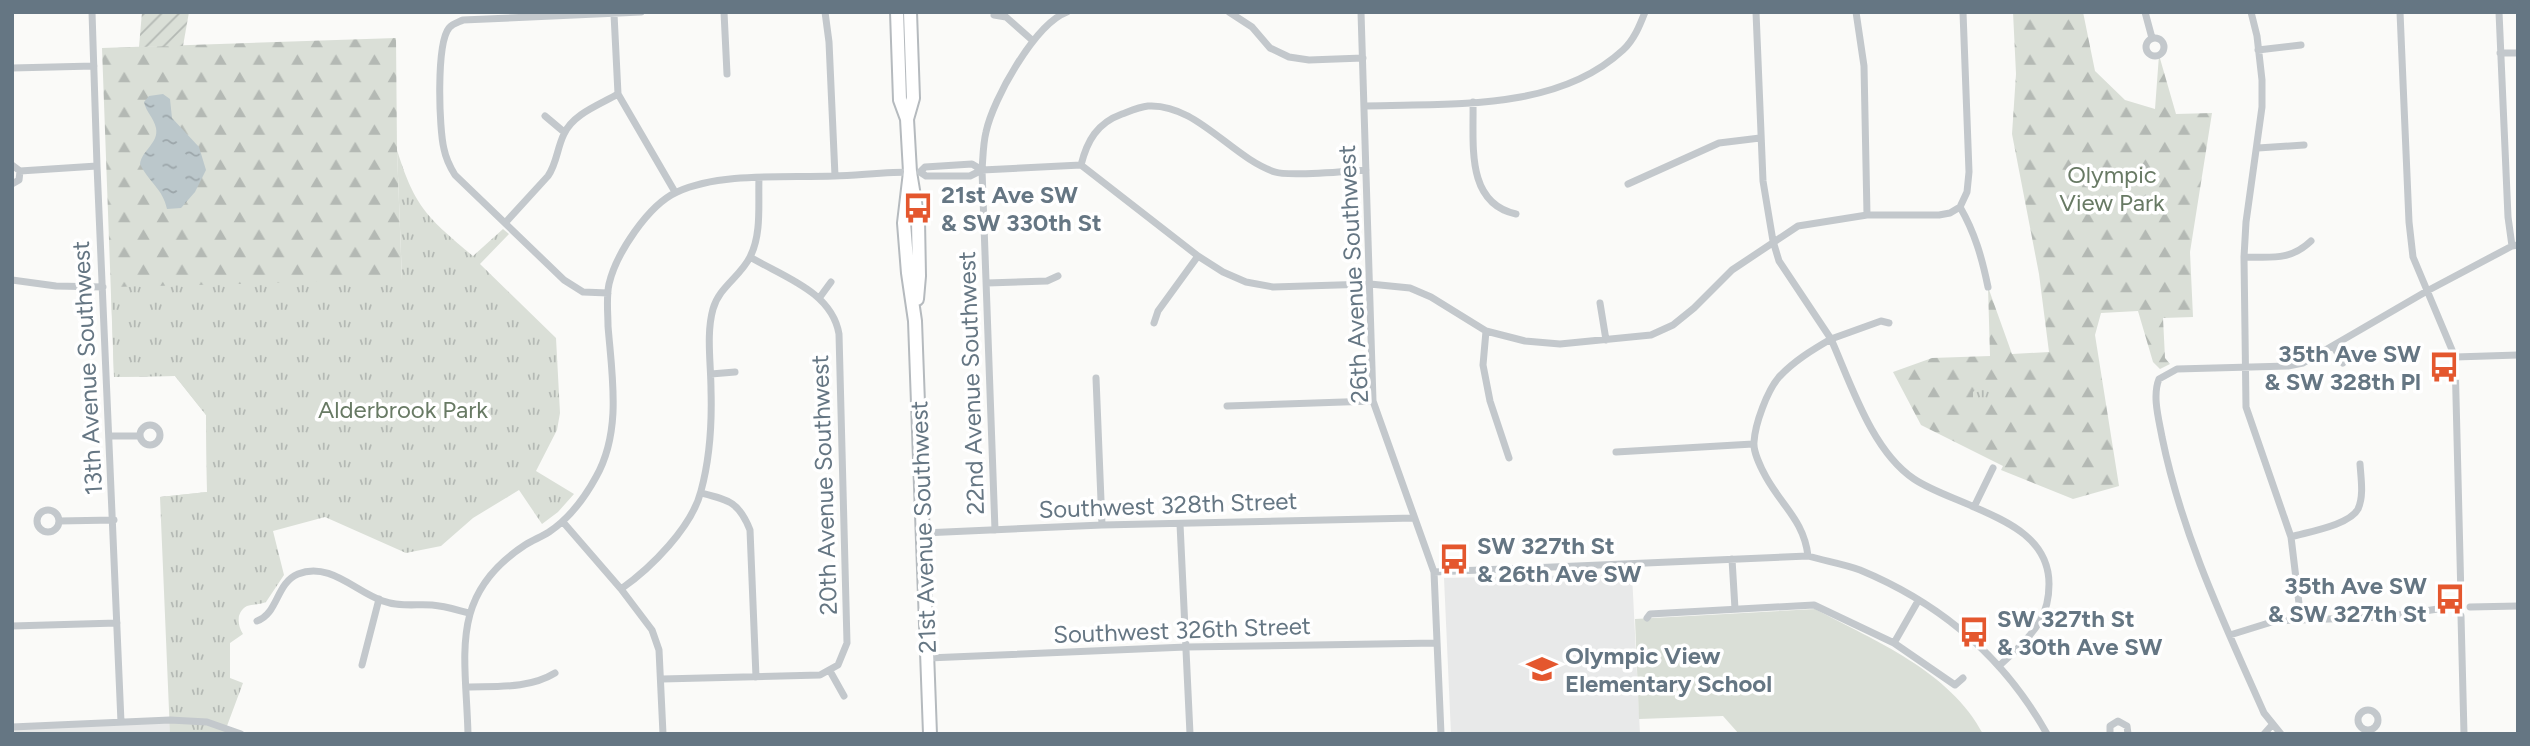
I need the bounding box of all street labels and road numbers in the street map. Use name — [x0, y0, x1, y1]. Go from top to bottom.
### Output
street label: 26th Avenue Southwest — [1332, 144, 1374, 404]
street label: 13th Avenue Southwest — [66, 240, 108, 496]
street label: 22nd Avenue Southwest — [952, 251, 990, 515]
street label: 20th Avenue Southwest — [805, 354, 843, 616]
street label: 21st Avenue Southwest — [904, 400, 942, 654]
street label: Southwest 328th Street — [1038, 486, 1298, 524]
street label: Southwest 326th Street — [1053, 611, 1311, 649]

